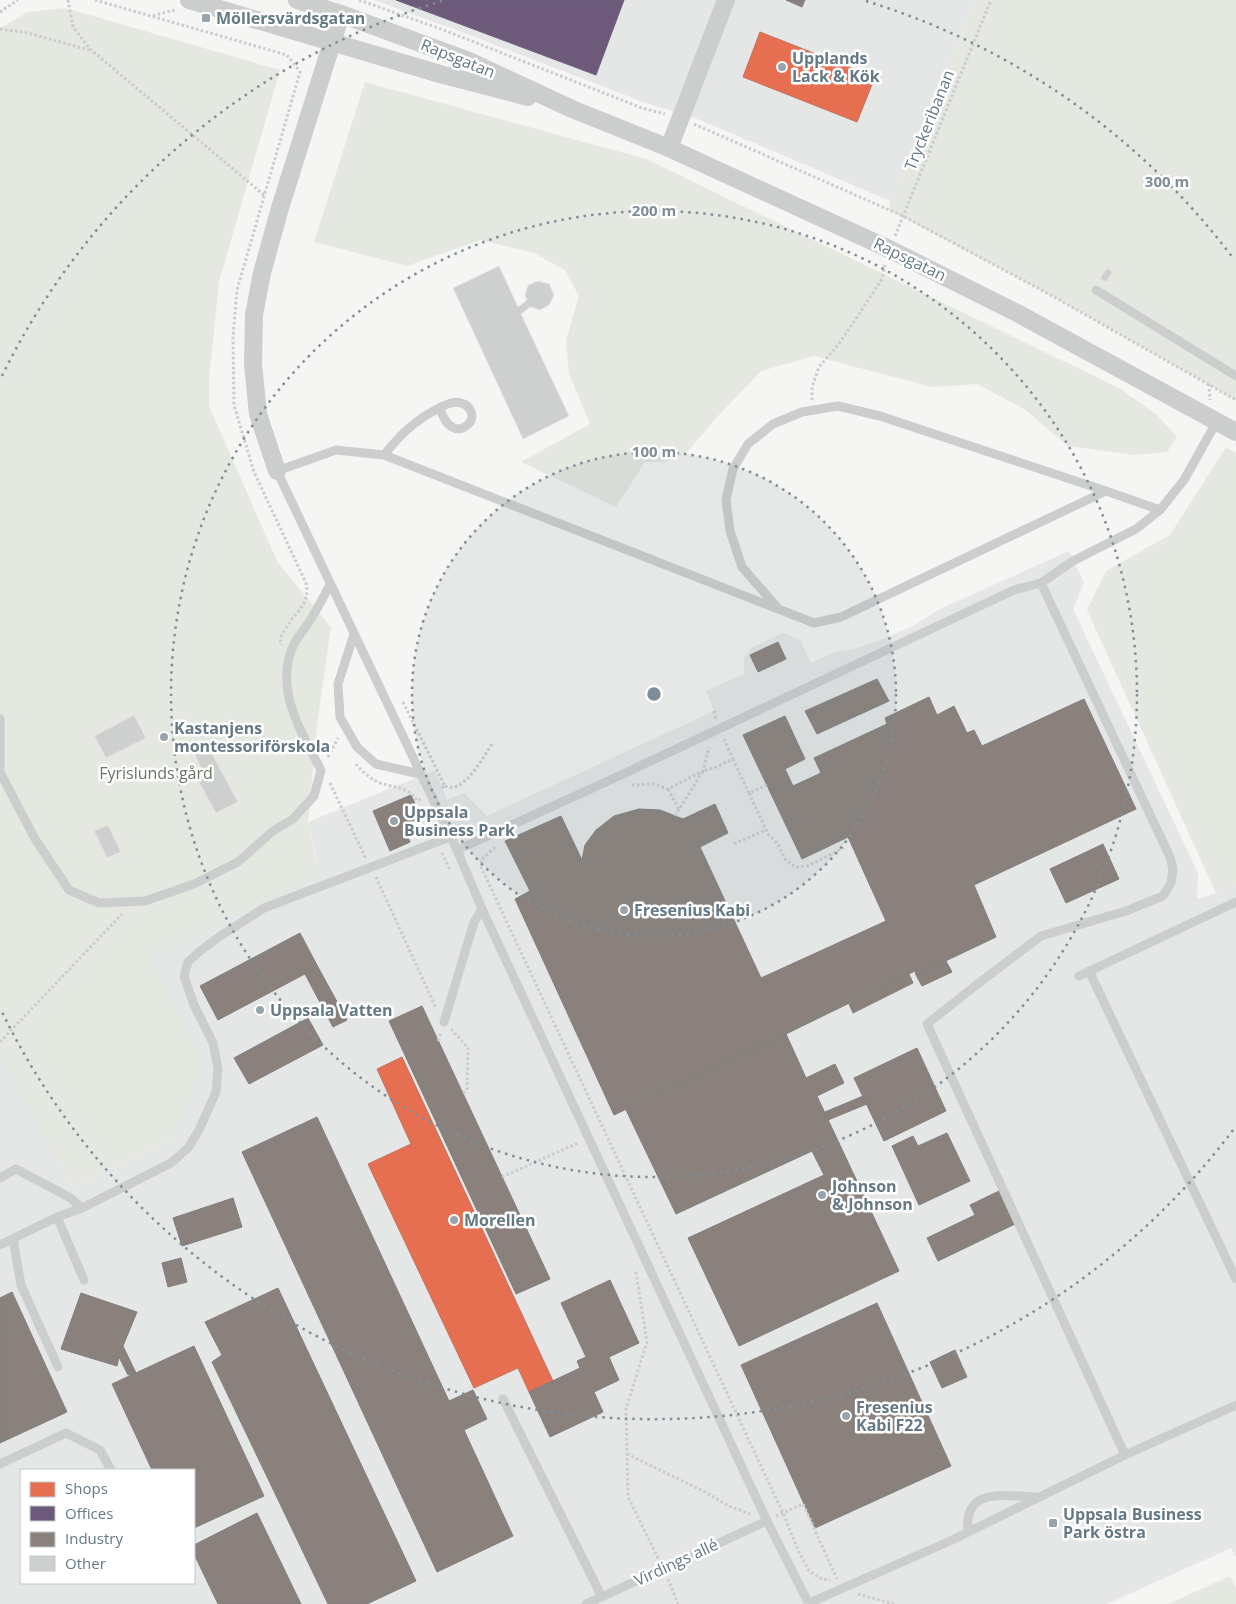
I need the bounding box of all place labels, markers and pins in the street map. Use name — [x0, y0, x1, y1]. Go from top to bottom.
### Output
place label: Möllersvärdsgatan — [216, 7, 365, 29]
marker: Möllersvärdsgatan — [200, 12, 212, 24]
place label: Upplands Lack & Kök — [792, 47, 880, 87]
marker: Upplands Lack & Kök — [776, 61, 788, 73]
centre of rings — [645, 685, 663, 703]
place label: Kastanjens montessoriförskola — [174, 717, 330, 757]
marker: Kastanjens montessoriförskola — [158, 731, 170, 743]
place label: Uppsala Business Park — [404, 801, 515, 841]
marker: Uppsala Business Park — [388, 815, 400, 827]
place label: Fresenius Kabi — [634, 899, 750, 921]
marker: Fresenius Kabi — [618, 904, 630, 916]
place label: Uppsala Vatten — [270, 999, 393, 1021]
marker: Uppsala Vatten — [254, 1004, 266, 1016]
place label: Johnson & Johnson — [830, 1175, 913, 1215]
marker: Johnson & Johnson — [816, 1189, 828, 1201]
place label: Morellen — [464, 1209, 535, 1231]
marker: Morellen — [448, 1214, 460, 1226]
place label: Fresenius Kabi F22 — [856, 1396, 933, 1436]
marker: Fresenius Kabi F22 — [840, 1410, 852, 1422]
place label: Uppsala Business Park östra — [1063, 1503, 1202, 1543]
marker: Uppsala Business Park östra — [1047, 1517, 1059, 1529]

